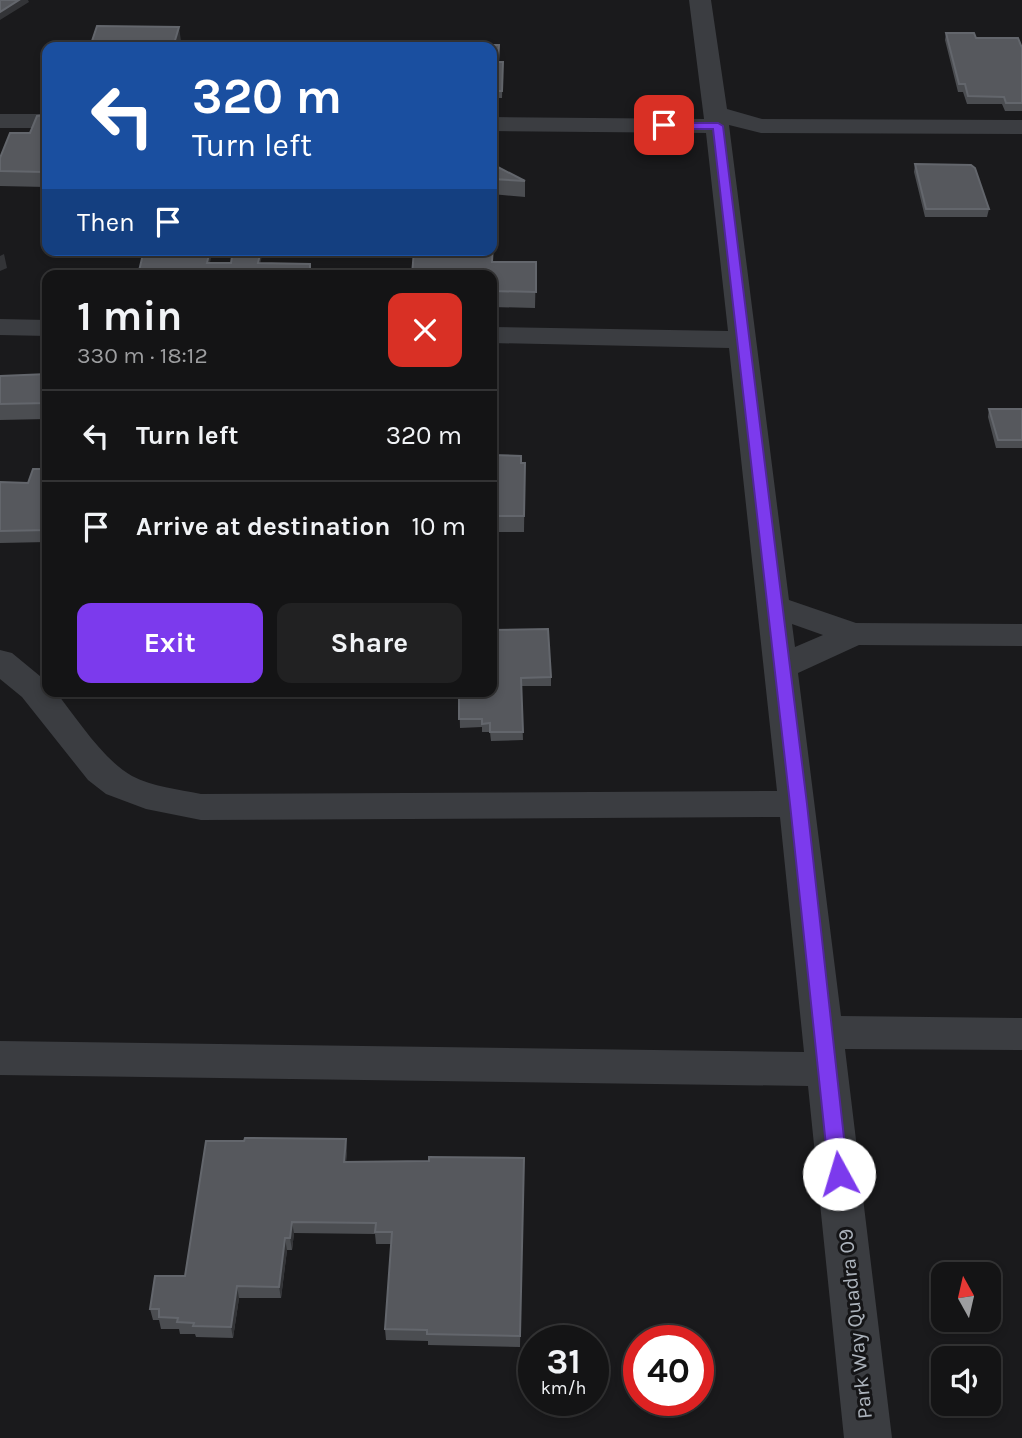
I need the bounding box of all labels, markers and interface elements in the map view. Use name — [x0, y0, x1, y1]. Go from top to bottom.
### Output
text: 320 m — [192, 68, 342, 125]
icon: left — [77, 70, 168, 161]
pin — [634, 95, 694, 155]
icon: arrive — [645, 106, 683, 144]
text: Turn left — [192, 127, 312, 164]
icon: arrive — [149, 203, 187, 241]
text: Then — [77, 207, 135, 238]
text: 1 min — [77, 291, 182, 341]
button: close — [388, 293, 462, 367]
text: 330 m · 18:12 — [77, 342, 208, 369]
icon: left — [77, 417, 115, 455]
text: Turn left — [136, 420, 238, 451]
text: 320 m — [386, 420, 462, 451]
icon: arrive — [77, 508, 115, 546]
text: Arrive at destination — [136, 511, 390, 542]
text: 10 m — [411, 511, 466, 542]
button: Exit — [77, 603, 263, 683]
button: Share — [277, 603, 462, 683]
position arrow — [802, 1137, 876, 1211]
street label: Park Way Quadra 09 — [833, 1228, 877, 1420]
north arrow — [931, 1262, 1001, 1332]
map controls — [931, 1262, 1001, 1416]
speed limit sign: 40 — [623, 1325, 714, 1416]
text: 31 — [546, 1341, 581, 1382]
button: sound — [931, 1346, 1001, 1416]
text: km/h — [541, 1377, 586, 1399]

